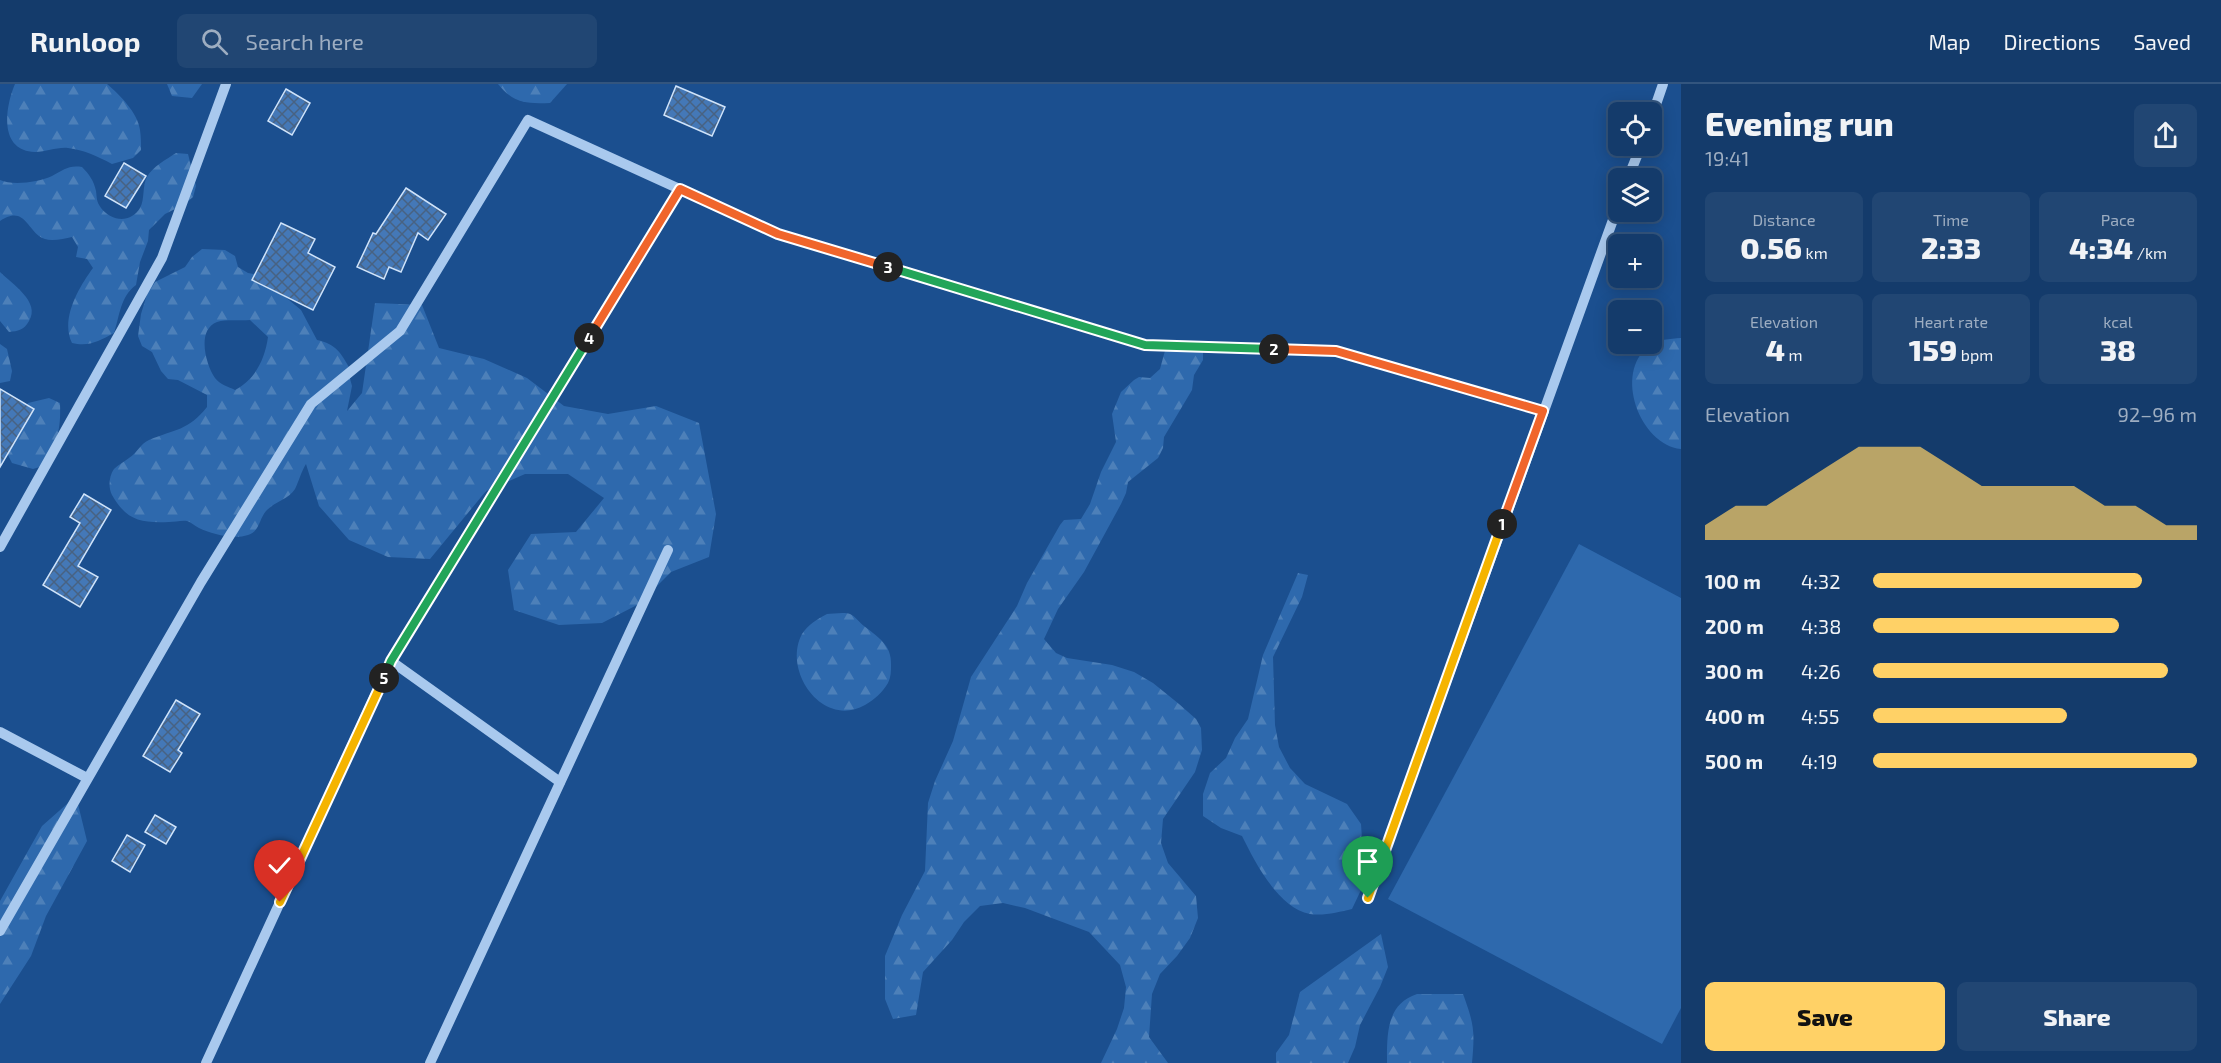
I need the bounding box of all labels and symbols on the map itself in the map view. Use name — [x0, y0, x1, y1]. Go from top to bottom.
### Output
pin: 3 — [873, 252, 903, 282]
pin: 4 — [574, 323, 604, 353]
pin: 2 — [1259, 334, 1289, 364]
pin: 1 — [1487, 509, 1517, 539]
pin: 5 — [369, 663, 399, 693]
pin — [1342, 836, 1393, 898]
pin — [254, 840, 305, 902]

